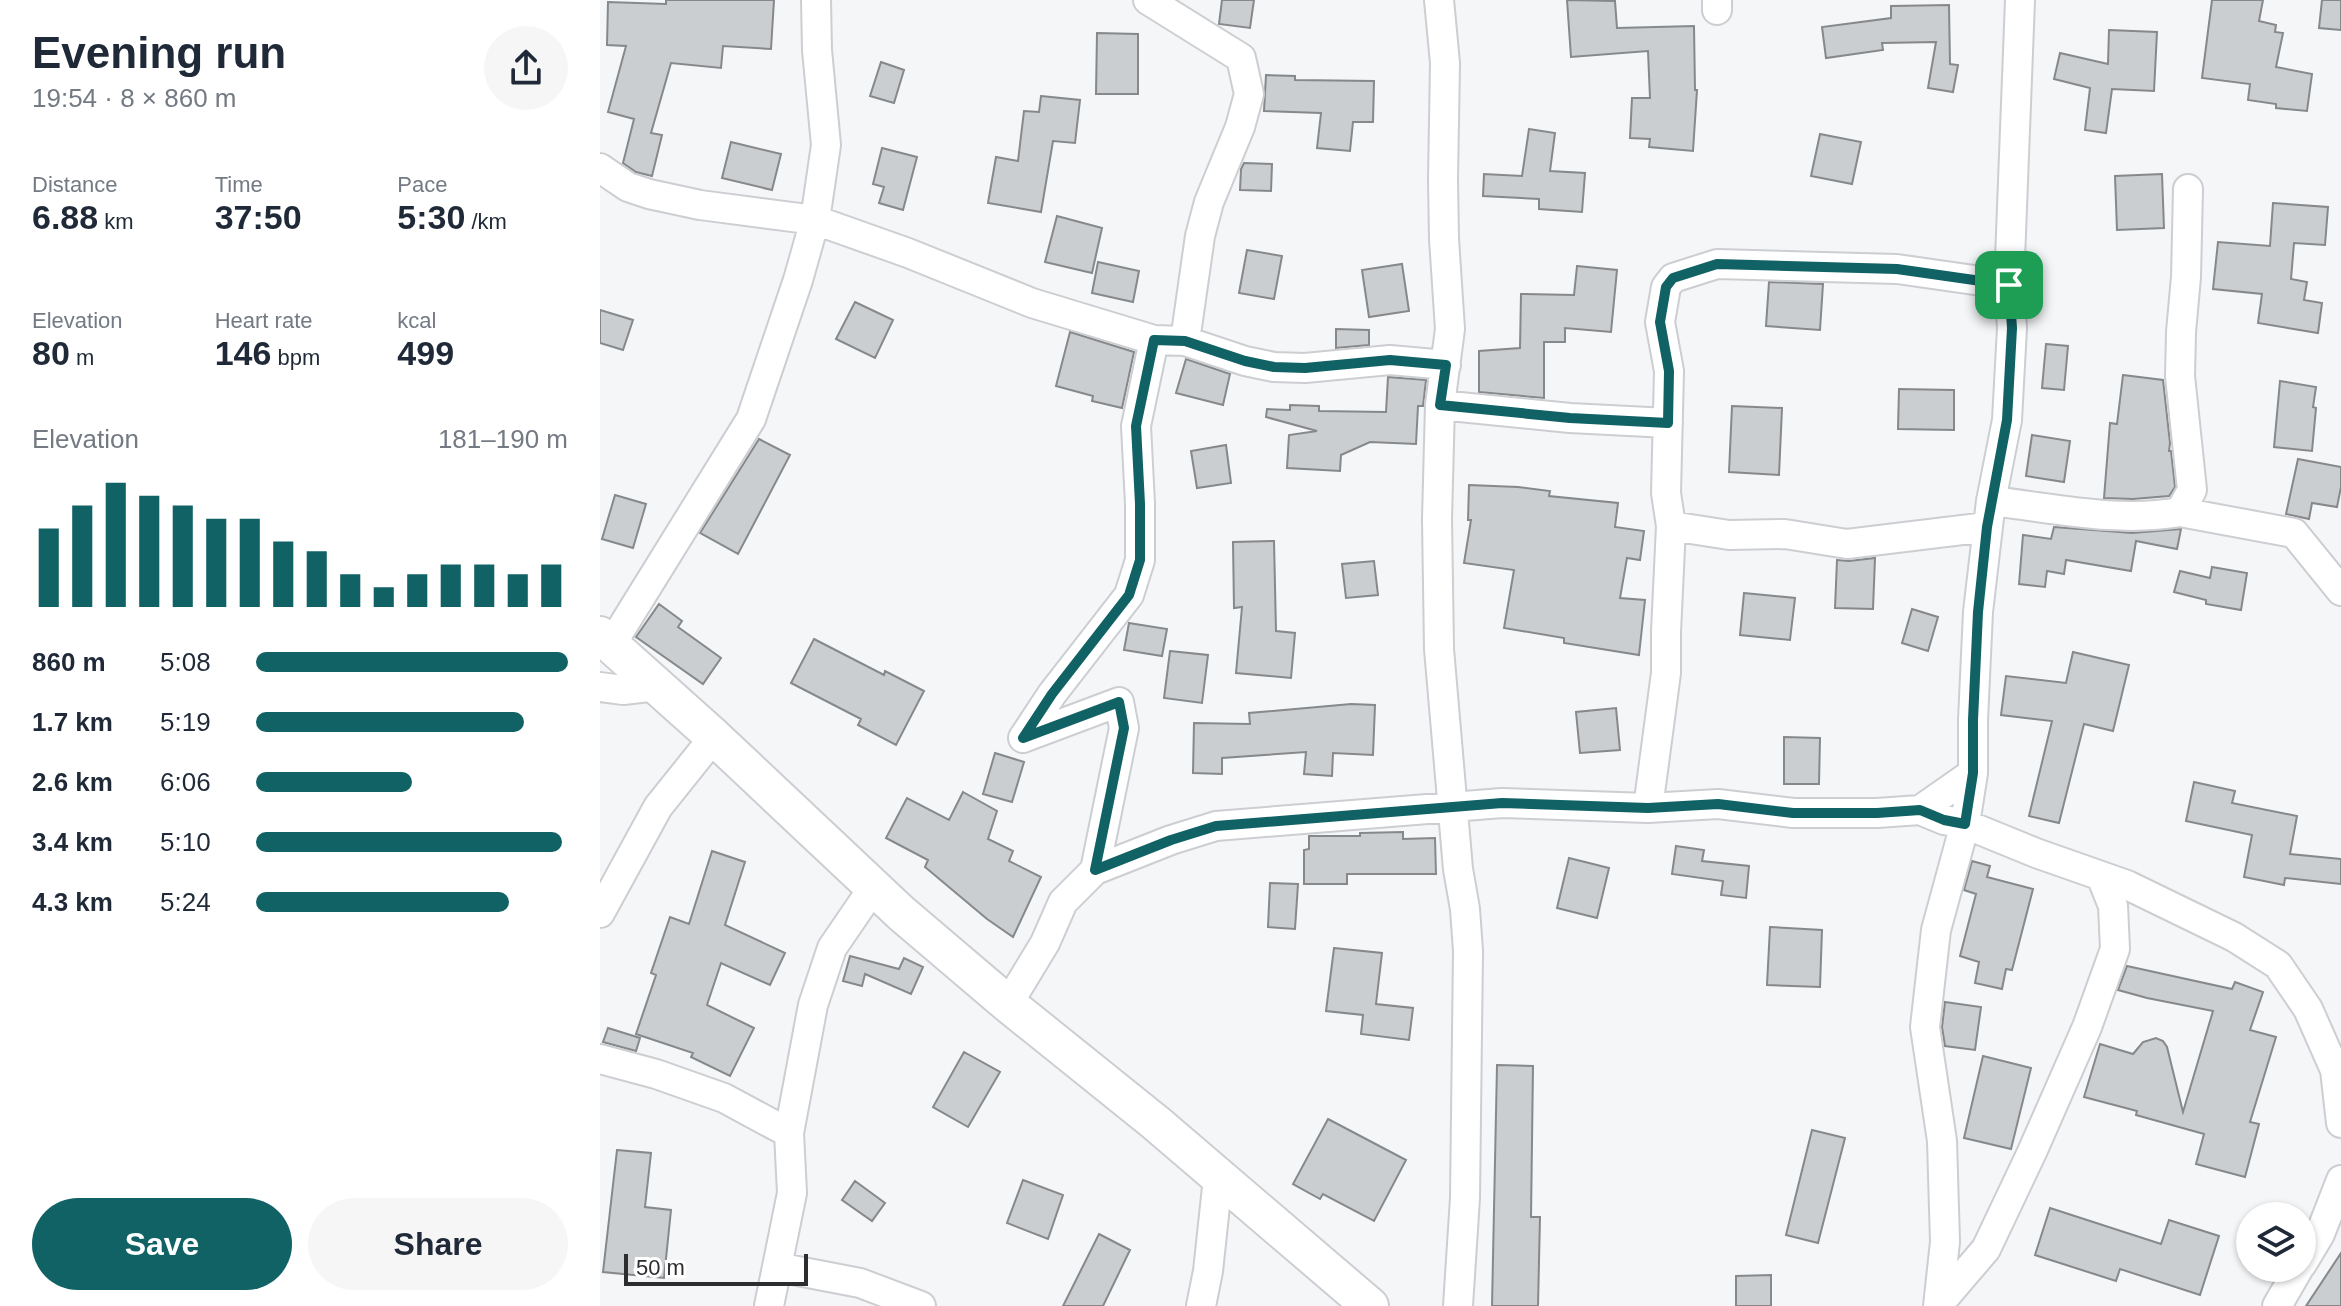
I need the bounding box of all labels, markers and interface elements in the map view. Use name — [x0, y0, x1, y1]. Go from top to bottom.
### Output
button: share — [484, 26, 568, 110]
text: Evening run — [32, 28, 286, 77]
text: 19:54 · 8 × 860 m — [32, 83, 237, 113]
text: Distance — [32, 172, 118, 197]
text: Time — [215, 172, 263, 197]
text: Pace — [397, 172, 447, 197]
text: 6.88 — [32, 198, 98, 236]
text: 37:50 — [215, 198, 302, 236]
text: 5:30 — [397, 198, 465, 236]
text: km — [98, 209, 134, 234]
text: /km — [465, 209, 507, 234]
pin — [1975, 251, 2043, 319]
icon: arrive — [1987, 263, 2031, 307]
text: Elevation — [32, 308, 123, 333]
text: Heart rate — [215, 308, 312, 333]
text: kcal — [397, 308, 436, 333]
text: 80 — [32, 334, 70, 372]
text: 146 — [215, 334, 271, 372]
text: 499 — [397, 334, 454, 372]
text: m — [70, 345, 94, 370]
text: bpm — [271, 345, 320, 370]
text: Elevation — [32, 424, 139, 454]
text: 181–190 m — [438, 424, 568, 454]
text: 860 m — [32, 647, 106, 677]
text: 5:08 — [160, 647, 211, 677]
text: 1.7 km — [32, 707, 113, 737]
text: 5:19 — [160, 707, 211, 737]
text: 2.6 km — [32, 767, 113, 797]
text: 6:06 — [160, 767, 211, 797]
text: 3.4 km — [32, 827, 113, 857]
text: 5:10 — [160, 827, 211, 857]
text: 4.3 km — [32, 887, 113, 917]
text: 5:24 — [160, 887, 211, 917]
button: Save — [32, 1198, 292, 1290]
button: Share — [308, 1198, 568, 1290]
map controls — [2236, 1202, 2316, 1282]
button: layers — [2236, 1202, 2316, 1282]
scale bar — [624, 1250, 808, 1286]
text: 50 m — [636, 1255, 685, 1280]

